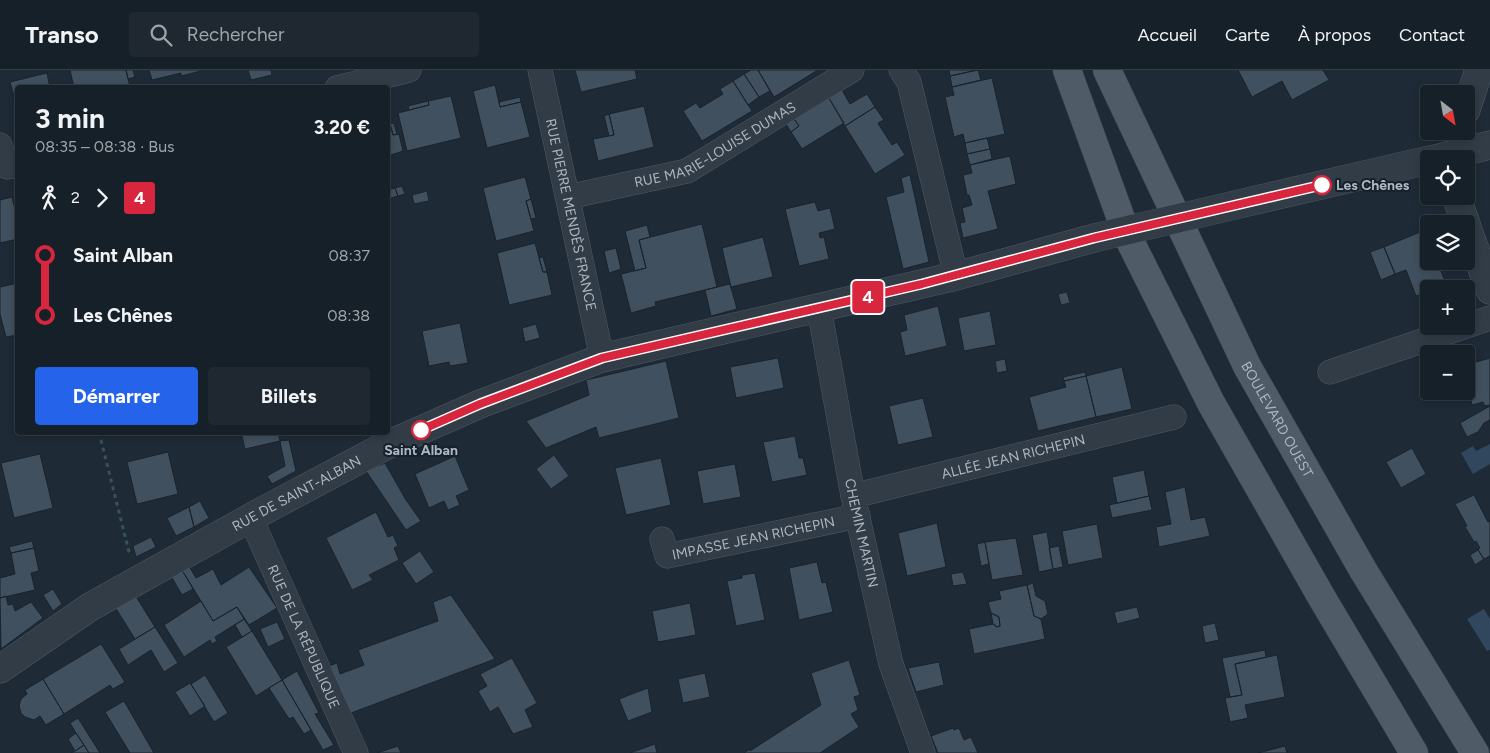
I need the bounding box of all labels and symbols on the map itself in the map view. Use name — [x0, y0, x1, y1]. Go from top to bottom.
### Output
north arrow — [1420, 85, 1475, 140]
street label: RUE MARIE-LOUISE DUMAS — [633, 98, 799, 191]
street label: RUE PIERRE MENDÈS FRANCE — [542, 117, 600, 312]
marker: Les Chênes — [1312, 175, 1332, 195]
place label: Les Chênes — [1336, 177, 1410, 194]
line badge: 4 — [852, 281, 884, 313]
street label: BOULEVARD OUEST — [1238, 358, 1317, 481]
marker: Saint Alban — [411, 420, 431, 440]
street label: ALLÉE JEAN RICHEPIN — [939, 431, 1087, 482]
place label: Saint Alban — [384, 442, 458, 459]
street label: RUE DE SAINT-ALBAN — [229, 452, 364, 535]
street label: CHEMIN MARTIN — [841, 477, 882, 589]
street label: IMPASSE JEAN RICHEPIN — [671, 513, 836, 563]
street label: RUE DE LA RÉPUBLIQUE — [264, 562, 343, 711]

